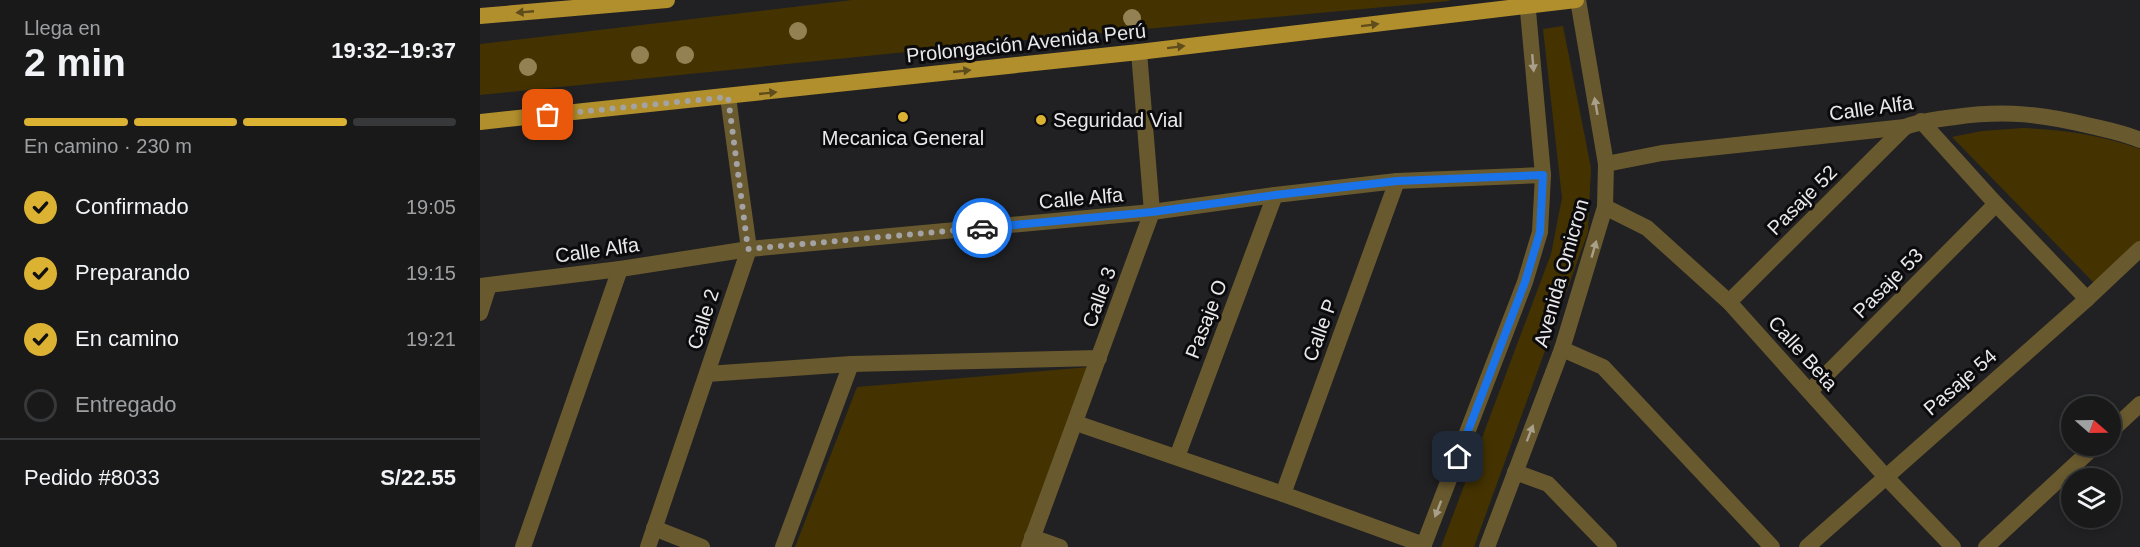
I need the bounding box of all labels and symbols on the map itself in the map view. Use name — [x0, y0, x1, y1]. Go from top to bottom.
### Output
one-way arrow — [515, 7, 534, 17]
street label: Prolongación Avenida Perú — [905, 19, 1147, 67]
one-way arrow — [1361, 20, 1380, 29]
one-way arrow — [1167, 43, 1186, 52]
one-way arrow — [1528, 54, 1538, 73]
one-way arrow — [952, 66, 971, 76]
one-way arrow — [759, 88, 778, 97]
pin — [522, 89, 573, 140]
street label: Calle Alfa — [1828, 91, 1915, 125]
one-way arrow — [1592, 97, 1601, 116]
place label: Seguridad Vial — [1053, 109, 1183, 131]
marker: Mecanica General — [896, 110, 910, 124]
marker: Seguridad Vial — [1034, 113, 1048, 127]
place label: Mecanica General — [822, 127, 984, 149]
street label: Pasaje 52 — [1763, 161, 1841, 239]
street label: Calle Alfa — [1038, 183, 1125, 213]
street label: Avenida Omicron — [1529, 196, 1593, 350]
courier — [952, 198, 1012, 258]
street label: Calle Alfa — [554, 233, 641, 267]
one-way arrow — [1590, 240, 1599, 258]
street label: Pasaje 53 — [1849, 244, 1927, 322]
street label: Calle 3 — [1078, 264, 1120, 330]
street label: Pasaje O — [1181, 277, 1231, 361]
street label: Calle 2 — [683, 286, 723, 352]
street label: Calle P — [1299, 296, 1341, 364]
street label: Calle Beta — [1764, 311, 1843, 395]
street label: Pasaje 54 — [1919, 345, 2001, 419]
north arrow — [2061, 396, 2121, 456]
one-way arrow — [1526, 424, 1535, 442]
pin — [1432, 431, 1483, 482]
one-way arrow — [1432, 500, 1442, 518]

